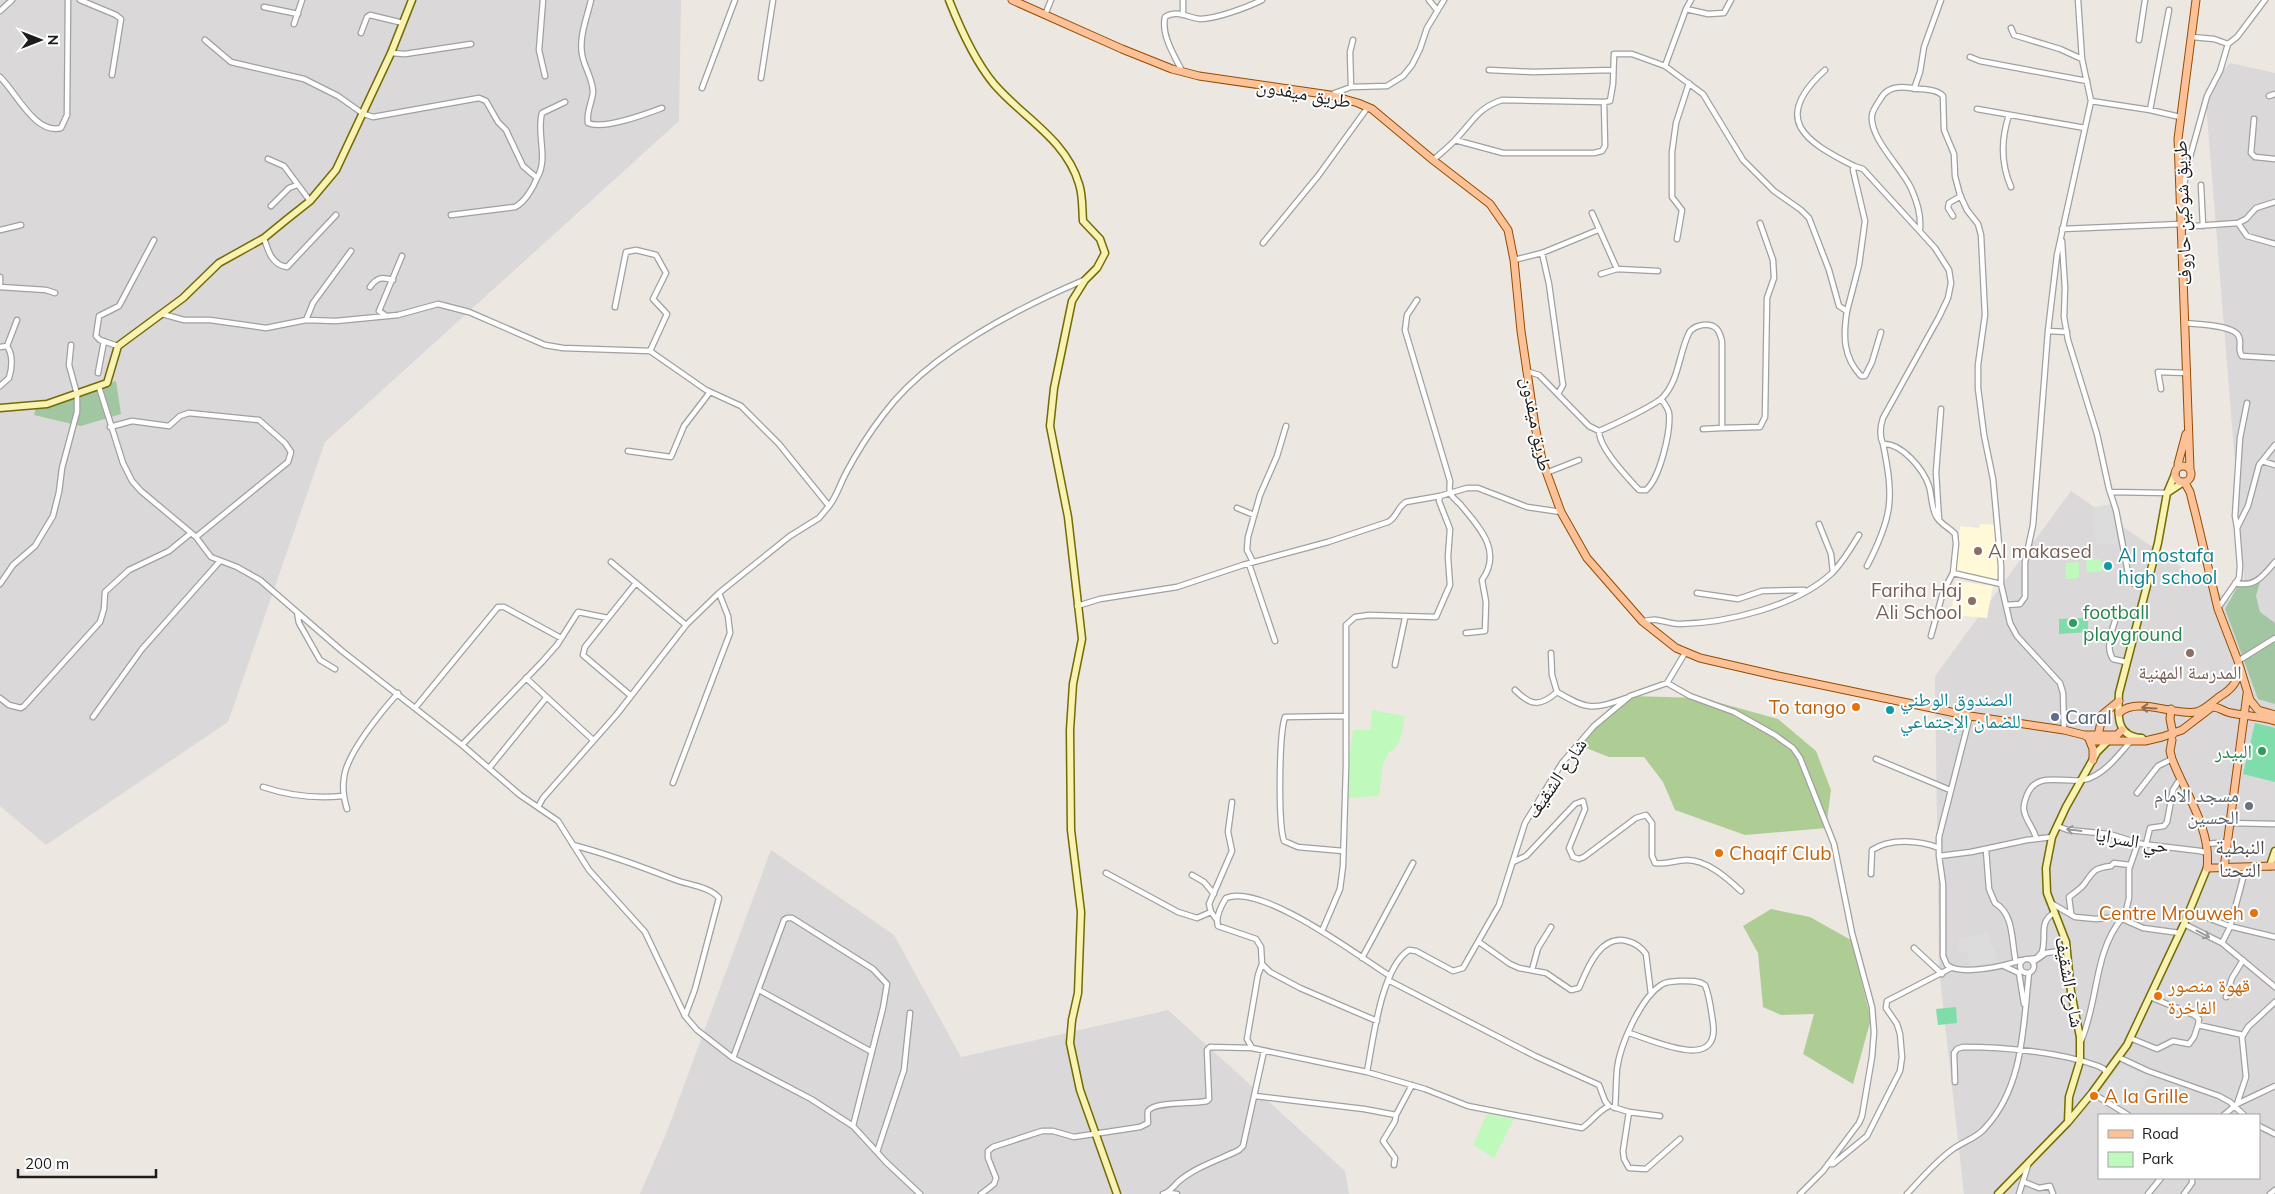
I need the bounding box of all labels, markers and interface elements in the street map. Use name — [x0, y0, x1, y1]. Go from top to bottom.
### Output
north arrow — [15, 15, 65, 65]
text: N — [44, 35, 62, 45]
street label: طريق ميفدون — [1255, 73, 1353, 113]
street label: طريق شوكين حاروف — [2167, 140, 2197, 286]
street label: طريق ميفدون — [1516, 375, 1558, 473]
place label: Al makased — [1988, 539, 2092, 563]
place label: Al mostafa high school — [2118, 543, 2217, 589]
marker: Al makased — [1972, 545, 1984, 557]
marker: Al mostafa high school — [2102, 560, 2114, 572]
place label: Fariha Haj Ali School — [1871, 578, 1962, 624]
marker: Fariha Haj Ali School — [1966, 595, 1978, 607]
place label: football playground — [2083, 600, 2183, 646]
marker: football playground — [2067, 617, 2079, 629]
marker: المدرسة المهنية — [2184, 647, 2196, 659]
place label: المدرسة المهنية — [2138, 660, 2242, 684]
place label: الصندوق الوطني للضمان الإجتماعي — [1900, 687, 2021, 737]
place label: To tango — [1769, 695, 1846, 719]
marker: To tango — [1850, 701, 1862, 713]
one-way arrow — [2142, 703, 2158, 712]
marker: الصندوق الوطني للضمان الإجتماعي — [1884, 704, 1896, 716]
place label: Caral — [2065, 705, 2112, 729]
marker: Caral — [2049, 711, 2061, 723]
street label: شارع الشقيف — [1520, 733, 1592, 823]
place label: البيدر — [2214, 739, 2252, 763]
marker: البيدر — [2256, 745, 2268, 757]
place label: مسجد الامام الحسين — [2154, 783, 2239, 829]
marker: مسجد الامام الحسين — [2243, 800, 2255, 812]
street label: حي السرايا — [2092, 822, 2171, 862]
one-way arrow — [2067, 825, 2083, 835]
district label: النبطية التحتا — [2215, 834, 2265, 882]
place label: Chaqif Club — [1729, 841, 1832, 865]
marker: Chaqif Club — [1713, 847, 1725, 859]
place label: Centre Mrouweh — [2099, 901, 2244, 925]
marker: Centre Mrouweh — [2248, 907, 2260, 919]
one-way arrow — [2195, 929, 2210, 939]
street label: شارع الشقيف — [2050, 935, 2090, 1029]
place label: قهوة منصور الفاخرة — [2167, 973, 2250, 1019]
marker: قهوة منصور الفاخرة — [2152, 990, 2164, 1002]
place label: A la Grille — [2104, 1084, 2189, 1108]
marker: A la Grille — [2088, 1090, 2100, 1102]
legend — [2098, 1114, 2260, 1179]
text: Road — [2142, 1124, 2179, 1143]
scale bar — [18, 1146, 155, 1178]
text: Park — [2142, 1149, 2174, 1168]
text: 200 m — [25, 1154, 69, 1173]

